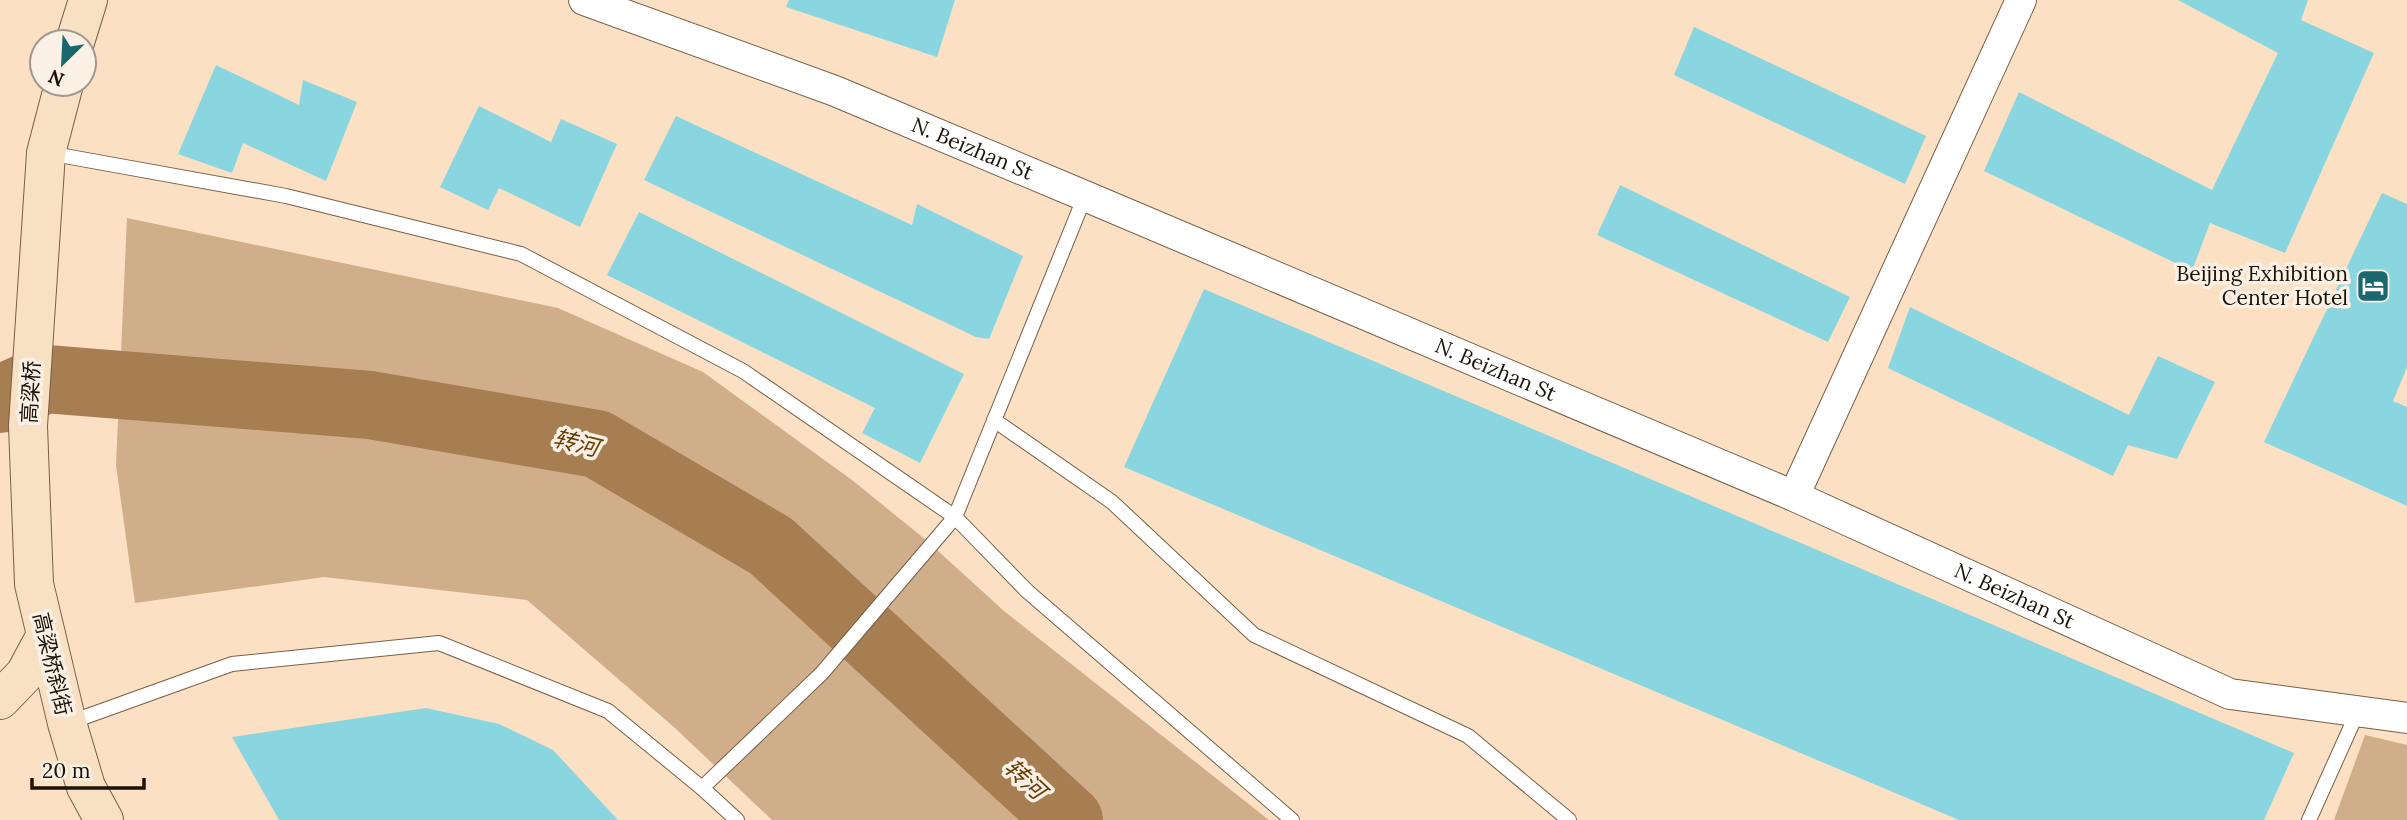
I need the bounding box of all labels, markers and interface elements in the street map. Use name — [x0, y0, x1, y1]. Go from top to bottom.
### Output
north arrow — [28, 28, 98, 98]
text: N — [44, 64, 68, 92]
street label: N. Beizhan St — [908, 111, 1038, 186]
place label: Beijing Exhibition Center Hotel — [2176, 260, 2348, 311]
hotel icon: Beijing Exhibition Center Hotel — [2354, 267, 2392, 305]
street label: N. Beizhan St — [1431, 332, 1561, 407]
street label: 高梁桥 — [15, 360, 46, 424]
water label: 转河 — [550, 423, 606, 463]
street label: N. Beizhan St — [1950, 557, 2080, 635]
street label: 高梁桥斜街 — [28, 610, 77, 718]
scale bar — [32, 746, 144, 790]
water label: 转河 — [999, 752, 1055, 808]
text: 20 m — [42, 757, 91, 784]

